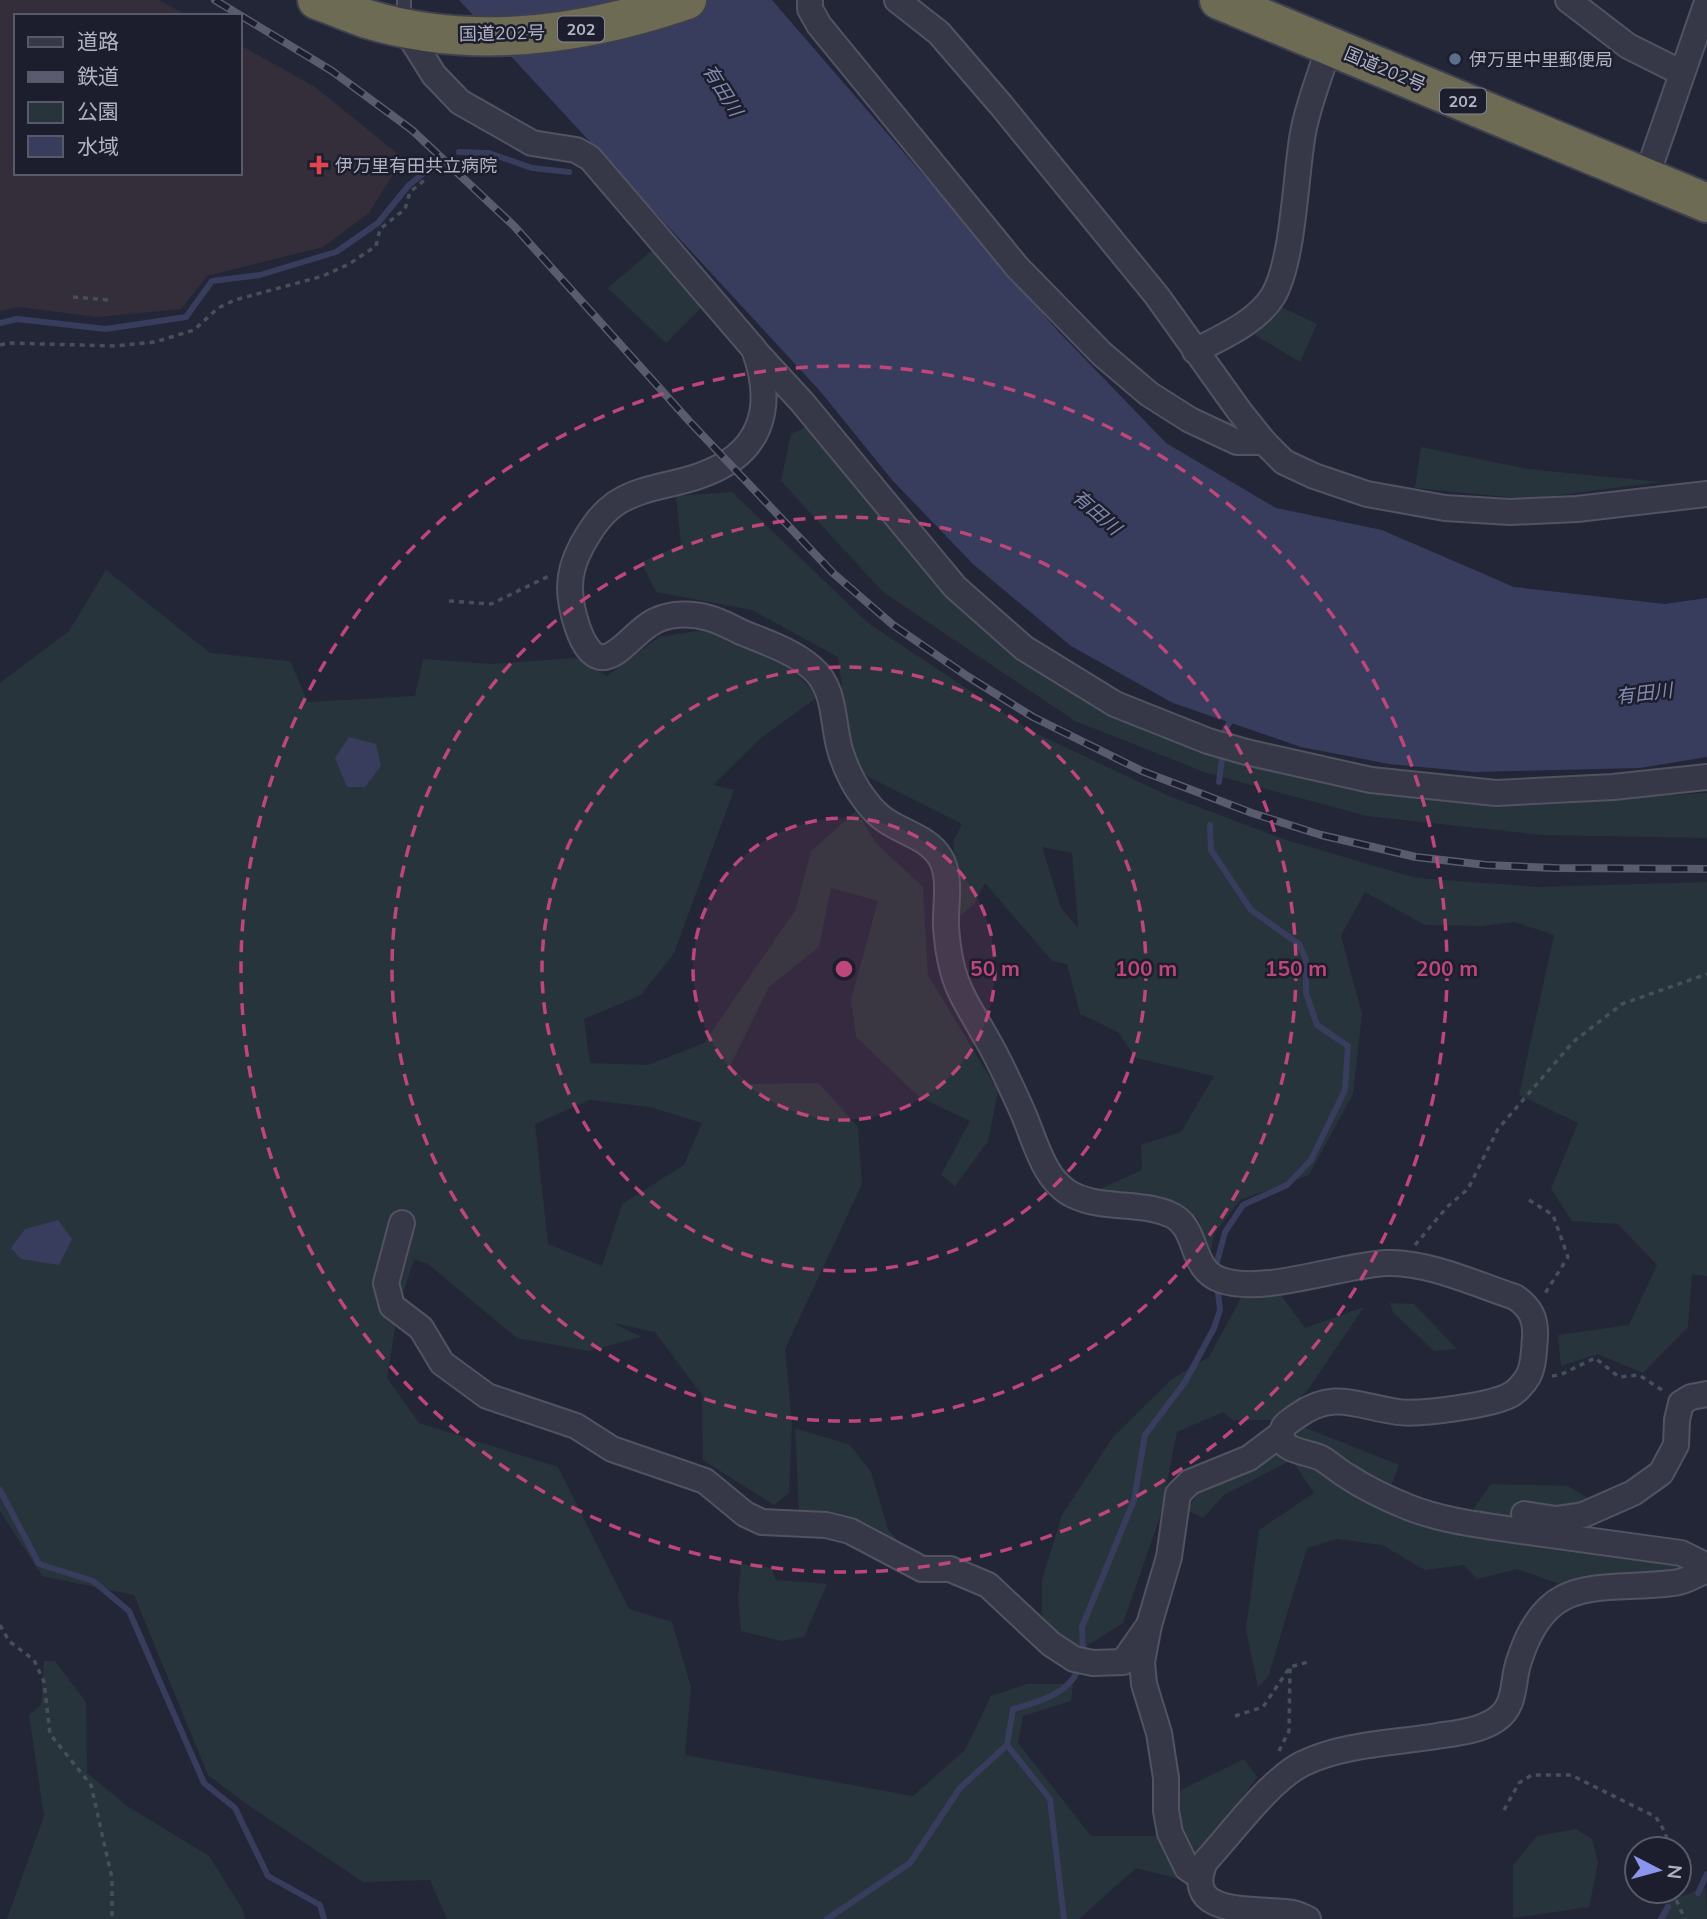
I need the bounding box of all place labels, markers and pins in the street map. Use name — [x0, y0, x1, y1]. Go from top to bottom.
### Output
place label: 伊万里中里郵便局 — [1469, 48, 1613, 71]
marker: 伊万里中里郵便局 — [1447, 51, 1463, 67]
place label: 伊万里有田共立病院 — [335, 154, 497, 177]
marker: 伊万里有田共立病院 — [309, 155, 329, 175]
centre of rings — [832, 957, 856, 981]

